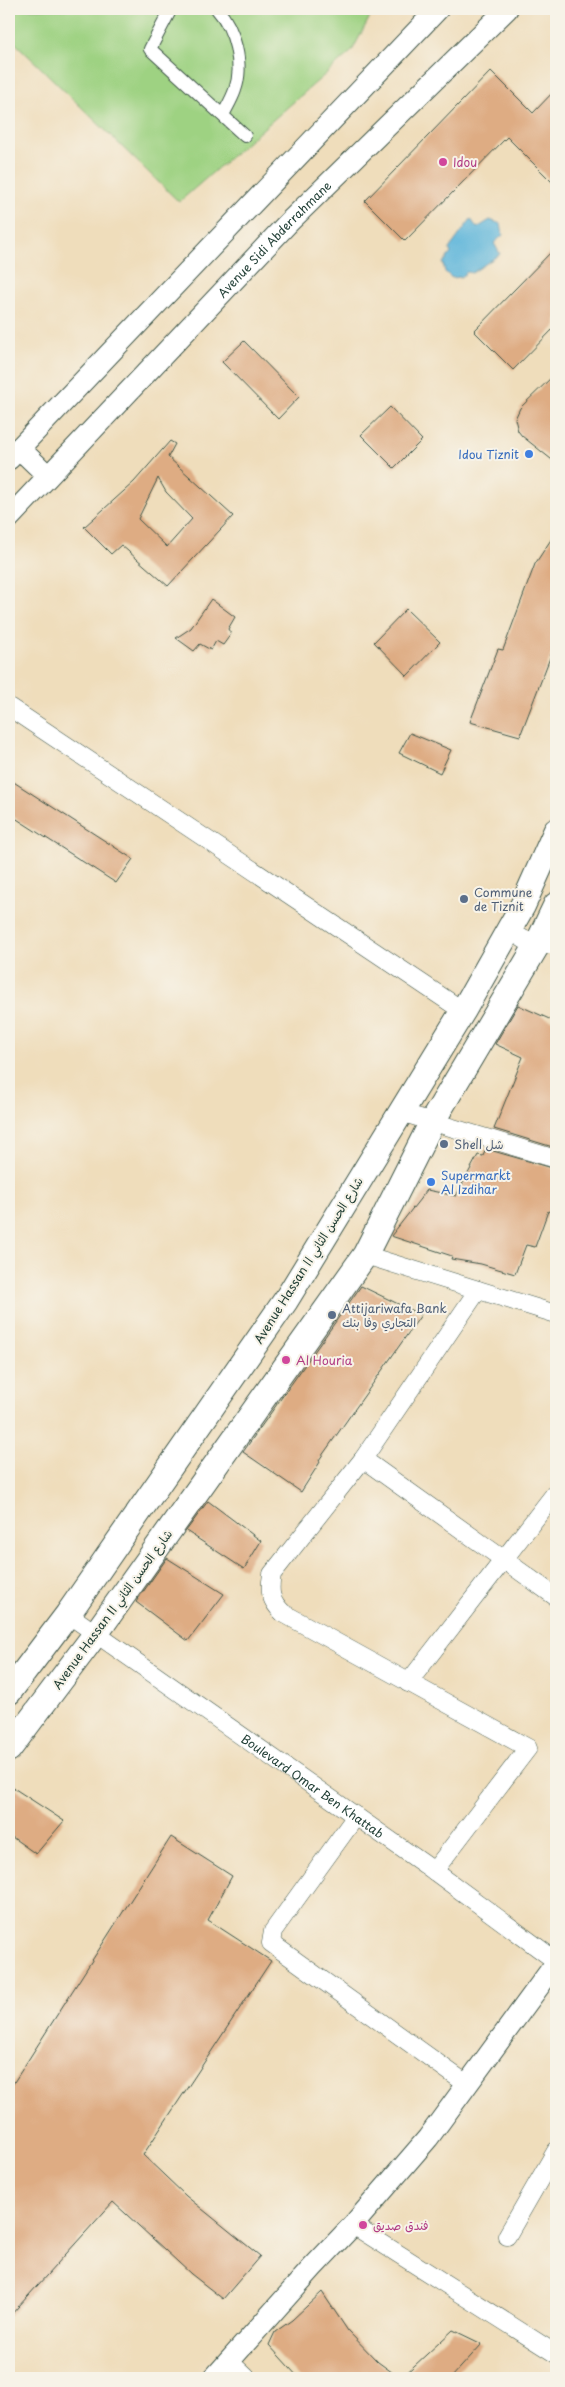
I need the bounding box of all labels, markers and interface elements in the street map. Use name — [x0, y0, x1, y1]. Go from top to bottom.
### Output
place label: Idou — [453, 153, 477, 171]
marker: Idou — [437, 156, 449, 168]
street label: Avenue Sidi Abderrahmane — [213, 176, 335, 301]
place label: Idou Tiznit — [458, 445, 519, 463]
marker: Idou Tiznit — [523, 448, 535, 460]
place label: Commune de Tiznit — [474, 883, 533, 915]
marker: Commune de Tiznit — [458, 893, 470, 905]
place label: Shell شل — [454, 1135, 503, 1153]
marker: Shell شل — [438, 1138, 450, 1150]
place label: Supermarkt Al Izdihar — [441, 1166, 511, 1198]
street label: Avenue Hassan II شارع الحسن الثاني — [249, 1173, 369, 1348]
marker: Supermarkt Al Izdihar — [425, 1176, 437, 1188]
place label: Attijariwafa Bank التجاري وفا بنك — [342, 1299, 447, 1332]
marker: Attijariwafa Bank التجاري وفا بنك — [326, 1309, 338, 1321]
place label: Al Houria — [296, 1351, 353, 1369]
marker: Al Houria — [280, 1354, 292, 1366]
street label: Avenue Hassan II شارع الحسن الثاني — [48, 1525, 179, 1694]
street label: Boulevard Omar Ben Khattab — [238, 1729, 388, 1842]
place label: فندق صديق — [373, 2216, 428, 2234]
marker: فندق صديق — [357, 2219, 369, 2231]

